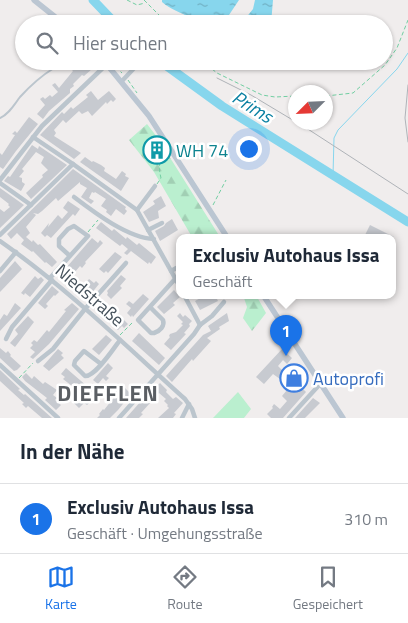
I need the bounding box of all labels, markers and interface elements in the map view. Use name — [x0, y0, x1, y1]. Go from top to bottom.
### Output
search box — [15, 15, 393, 70]
text: Hier suchen — [73, 28, 168, 57]
icon: search — [33, 29, 61, 57]
water label: Prims — [227, 82, 281, 131]
north arrow — [288, 85, 333, 130]
building icon: WH 74 — [142, 135, 172, 165]
your location — [236, 136, 262, 162]
place label: WH 74 — [176, 137, 228, 164]
popup — [176, 234, 396, 299]
text: Exclusiv Autohaus Issa — [193, 240, 379, 269]
street label: Niedstraße — [49, 257, 131, 333]
text: Geschäft — [193, 269, 252, 293]
pin: 1 — [270, 315, 302, 356]
shop icon: Autoprofi — [279, 363, 309, 393]
place label: Autoprofi — [313, 365, 384, 392]
district label: DIEFFLEN — [57, 376, 159, 410]
text: In der Nähe — [20, 435, 125, 467]
text: Exclusiv Autohaus Issa — [67, 492, 254, 521]
text: 1 — [32, 507, 40, 531]
text: 310 m — [344, 507, 388, 531]
text: Geschäft · Umgehungsstraße — [67, 521, 263, 545]
tab: Karte — [45, 563, 77, 614]
tab: Route — [167, 563, 202, 614]
tab: Gespeichert — [293, 563, 363, 614]

